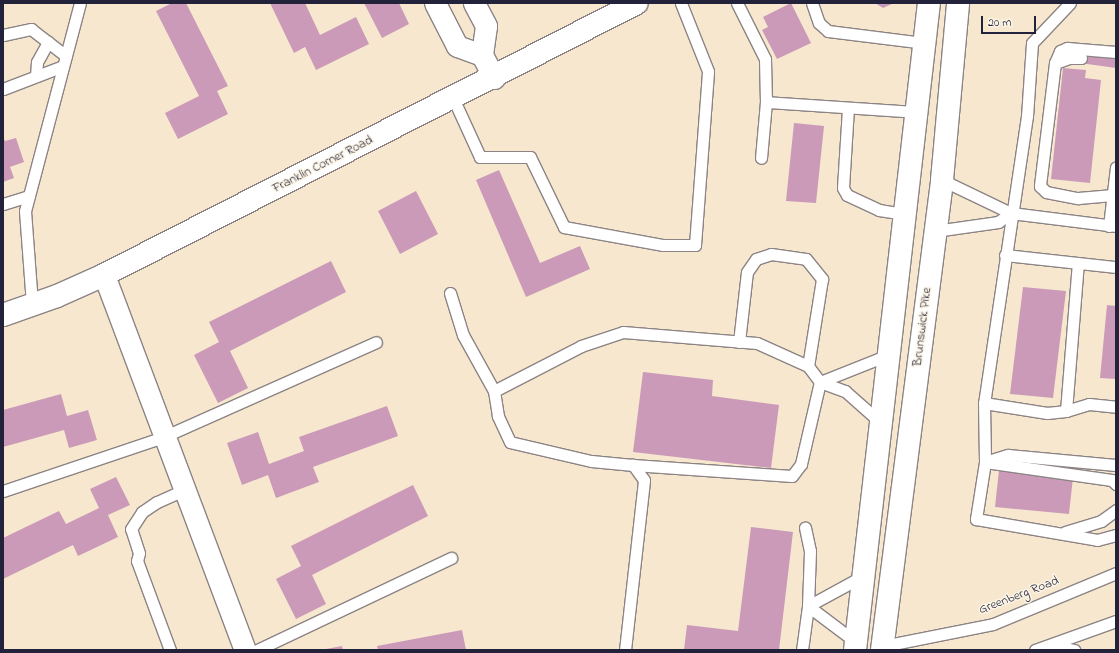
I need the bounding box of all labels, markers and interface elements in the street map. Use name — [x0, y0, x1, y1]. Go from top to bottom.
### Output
scale bar — [983, 8, 1038, 34]
text: 20 m — [988, 14, 1011, 32]
street label: Franklin Corner Road — [270, 133, 376, 197]
street label: Brunswick Pike — [910, 287, 936, 367]
street label: Greenberg Road — [977, 574, 1061, 618]

